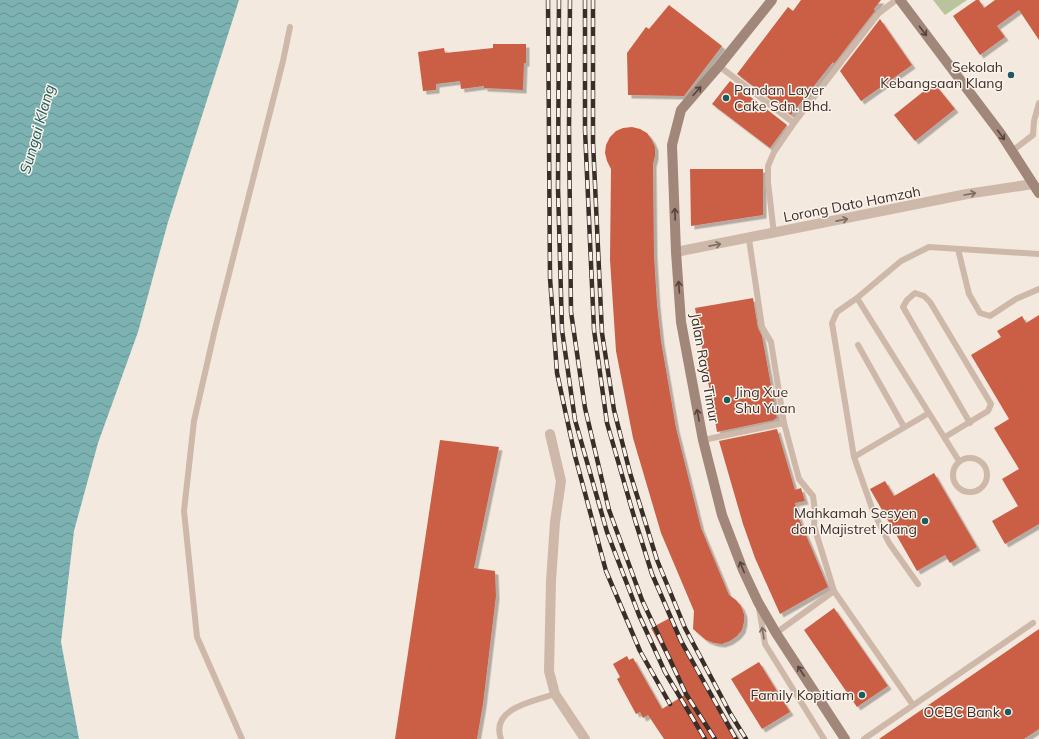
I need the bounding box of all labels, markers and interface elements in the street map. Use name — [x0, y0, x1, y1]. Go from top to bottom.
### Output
one-way arrow — [919, 26, 927, 37]
place label: Sekolah Kebangsaan Klang — [880, 58, 1003, 92]
marker: Sekolah Kebangsaan Klang — [1006, 70, 1016, 80]
place label: Pandan Layer Cake Sdn. Bhd. — [734, 81, 832, 115]
water label: Sungai Klang — [15, 82, 59, 176]
one-way arrow — [692, 86, 702, 96]
marker: Pandan Layer Cake Sdn. Bhd. — [721, 93, 731, 103]
one-way arrow — [997, 129, 1005, 140]
street label: Lorong Dato Hamzah — [782, 182, 922, 226]
one-way arrow — [963, 190, 976, 198]
one-way arrow — [671, 208, 678, 221]
one-way arrow — [835, 215, 848, 223]
one-way arrow — [708, 241, 721, 249]
one-way arrow — [675, 281, 682, 294]
street label: Jalan Raya Timur — [686, 312, 724, 425]
place label: Jing Xue Shu Yuan — [735, 383, 796, 417]
marker: Jing Xue Shu Yuan — [722, 395, 732, 405]
one-way arrow — [694, 409, 702, 422]
place label: Mahkamah Sesyen dan Majistret Klang — [791, 504, 917, 538]
marker: Mahkamah Sesyen dan Majistret Klang — [920, 516, 930, 526]
one-way arrow — [738, 561, 745, 573]
one-way arrow — [759, 627, 767, 640]
one-way arrow — [797, 666, 805, 677]
place label: Family Kopitiam — [751, 686, 854, 704]
marker: Family Kopitiam — [857, 690, 867, 700]
place label: OCBC Bank — [924, 703, 1001, 721]
marker: OCBC Bank — [1003, 707, 1013, 717]

